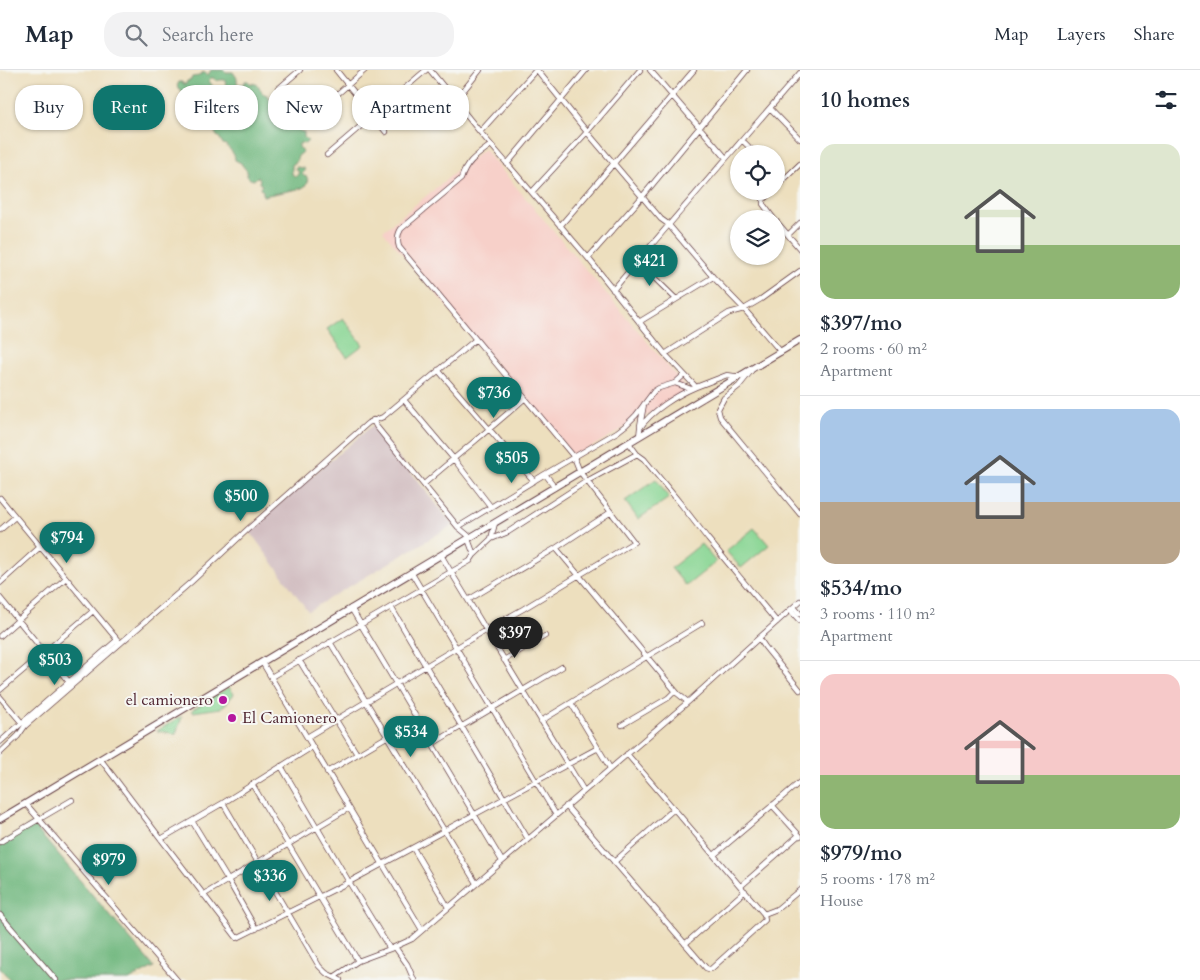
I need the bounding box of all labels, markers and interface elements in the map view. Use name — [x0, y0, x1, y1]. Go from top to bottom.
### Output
search box — [104, 12, 454, 57]
text: Map — [25, 18, 74, 51]
icon: search — [122, 21, 150, 49]
text: Search here — [162, 22, 254, 48]
text: Map — [994, 22, 1029, 47]
text: Layers — [1057, 22, 1106, 47]
text: Share — [1134, 22, 1175, 47]
chip: Buy — [15, 85, 83, 130]
chip: Rent — [93, 85, 165, 130]
chip: Filters — [175, 85, 258, 130]
chip: New — [268, 85, 342, 130]
chip: Apartment — [352, 85, 469, 130]
text: 10 homes — [820, 86, 910, 115]
icon: filters — [1152, 86, 1180, 114]
map controls — [730, 145, 785, 265]
button: locate — [730, 145, 785, 200]
icon: home — [955, 176, 1045, 266]
button: layers — [730, 210, 785, 265]
pin: $421 — [620, 244, 680, 287]
text: $421 — [634, 250, 666, 272]
text: $397/mo — [820, 309, 902, 338]
text: 2 rooms · 60 m² — [820, 338, 927, 360]
text: Apartment — [820, 360, 893, 382]
pin: $736 — [464, 376, 524, 419]
text: $736 — [478, 382, 510, 404]
pin: $505 — [482, 442, 542, 484]
icon: home — [955, 442, 1045, 532]
text: $505 — [496, 447, 528, 469]
pin: $500 — [211, 480, 271, 522]
text: $500 — [225, 485, 257, 507]
pin: $794 — [37, 522, 97, 564]
text: $794 — [51, 527, 83, 549]
text: $534/mo — [820, 574, 902, 603]
text: 3 rooms · 110 m² — [820, 603, 935, 625]
pin: $397 — [485, 616, 545, 659]
text: $397 — [499, 622, 531, 644]
text: Apartment — [820, 625, 893, 647]
pin: $503 — [25, 644, 85, 686]
text: $503 — [39, 649, 71, 671]
place label: el camionero — [126, 689, 213, 711]
marker: el camionero — [217, 694, 229, 706]
place label: El Camionero — [242, 707, 337, 729]
icon: home — [955, 707, 1045, 797]
marker: El Camionero — [226, 712, 238, 724]
pin: $534 — [381, 716, 441, 758]
text: $534 — [395, 721, 427, 743]
text: $979/mo — [820, 839, 902, 868]
pin: $979 — [79, 844, 139, 886]
text: $979 — [93, 849, 125, 871]
pin: $336 — [240, 860, 300, 902]
text: $336 — [254, 865, 286, 887]
text: 5 rooms · 178 m² — [820, 868, 935, 890]
text: House — [820, 890, 863, 912]

